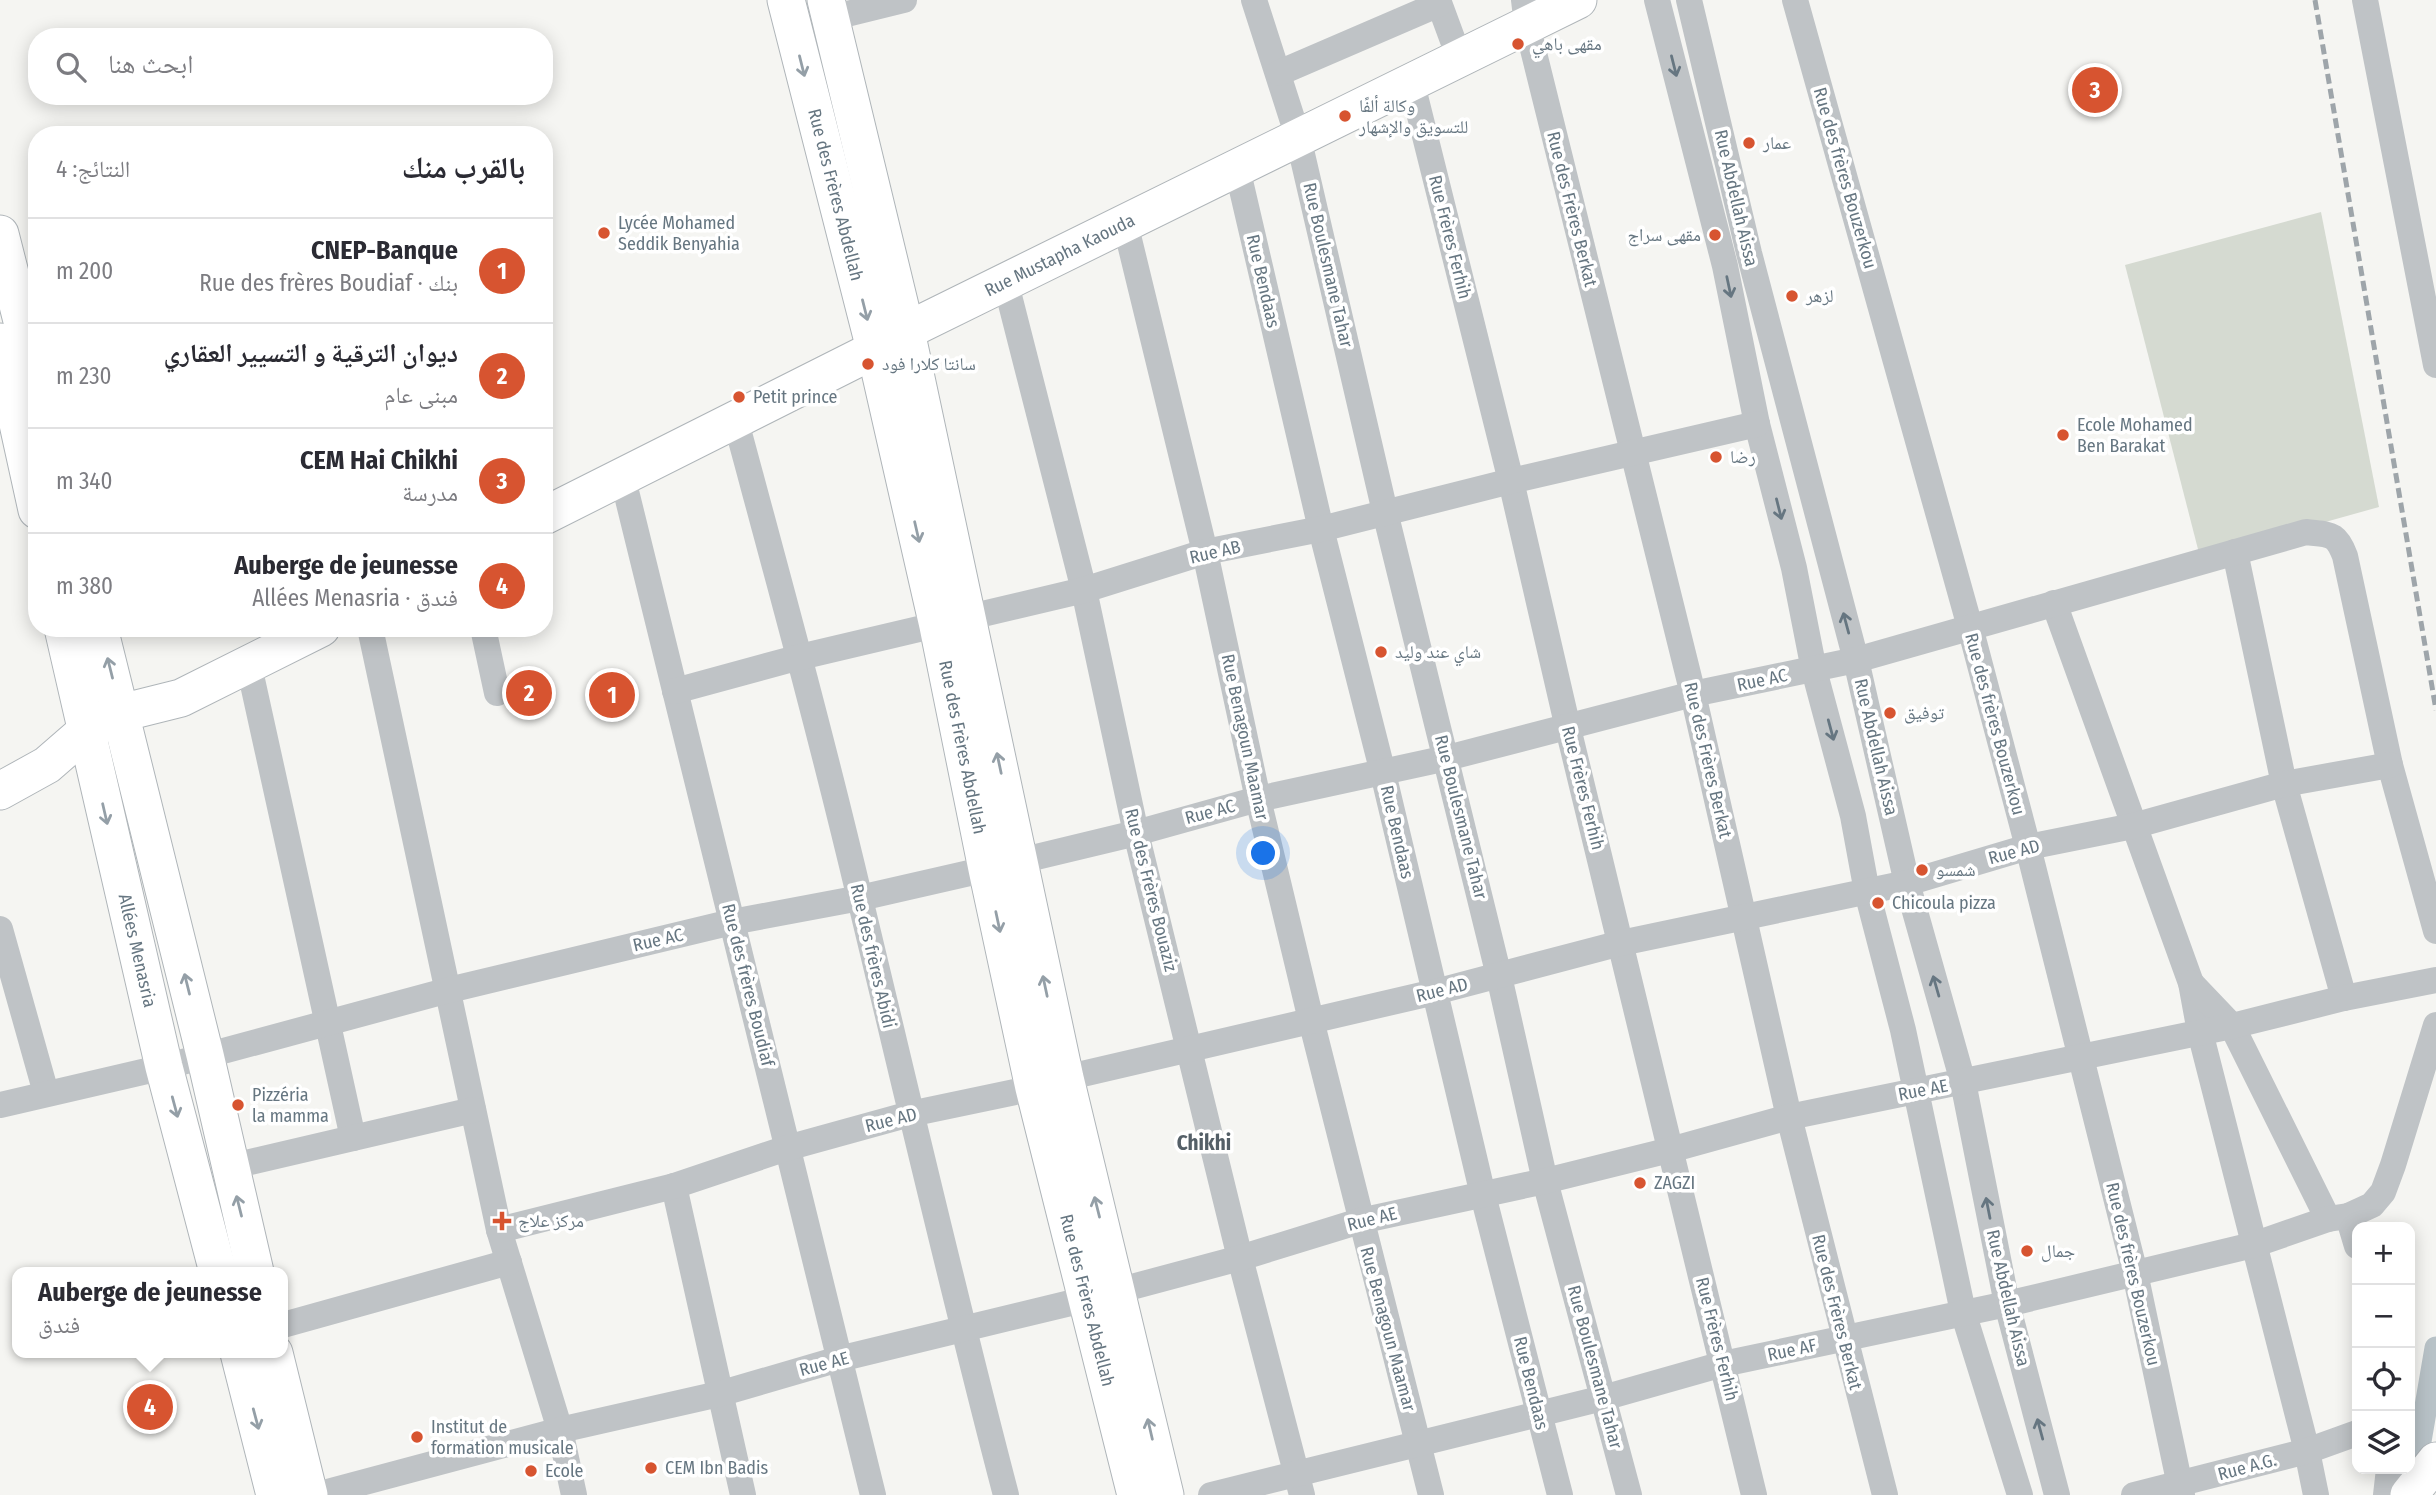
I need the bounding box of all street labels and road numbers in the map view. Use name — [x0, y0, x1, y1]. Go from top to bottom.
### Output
street label: Rue des frères Bouzerkou — [1809, 85, 1881, 271]
street label: Rue des Frères Abdellah — [803, 106, 868, 283]
street label: Rue Abdellah Aissa — [1710, 127, 1762, 269]
street label: Rue des Frères Berkat — [1542, 129, 1602, 289]
street label: Rue Frères Ferhih — [1424, 173, 1476, 301]
street label: Rue Boulesmane Tahar — [1298, 180, 1358, 350]
street label: Rue Mustapha Kaouda — [981, 209, 1138, 302]
street label: Rue Bendaas — [1242, 232, 1285, 330]
street label: Rue AB — [1187, 535, 1243, 569]
street label: Rue des frères Bouzerkou — [1960, 631, 2030, 817]
street label: Rue Benagoun Maamar — [1217, 652, 1274, 823]
street label: Rue des Frères Abdellah — [934, 658, 991, 836]
street label: Rue AC — [1735, 664, 1789, 696]
street label: Rue Abdellah Aissa — [1850, 676, 1902, 818]
street label: Rue des Frères Berkat — [1679, 680, 1737, 840]
street label: Rue Frères Ferhih — [1557, 724, 1609, 852]
street label: Rue Boulesmane Tahar — [1430, 733, 1492, 902]
street label: Rue Bendaas — [1376, 783, 1419, 881]
street label: Rue AC — [1183, 795, 1237, 829]
street label: Rue des Frères Bouaziz — [1120, 806, 1182, 974]
street label: Rue AD — [1986, 835, 2042, 869]
street label: Rue des frères Abidi — [846, 882, 900, 1030]
street label: Allées Menasria — [113, 892, 161, 1010]
street label: Rue des frères Boudiaf — [717, 901, 779, 1070]
street label: Rue AC — [631, 924, 685, 956]
street label: Rue AD — [1414, 973, 1470, 1007]
street label: Rue AE — [1896, 1074, 1950, 1106]
street label: Rue AD — [863, 1103, 919, 1137]
street label: Rue des frères Bouzerkou — [2101, 1180, 2165, 1368]
street label: Rue AE — [1345, 1202, 1399, 1236]
street label: Rue des Frères Abdellah — [1055, 1212, 1119, 1389]
street label: Rue Abdellah Aissa — [1982, 1227, 2034, 1369]
street label: Rue des Frères Berkat — [1807, 1232, 1867, 1392]
street label: Rue Benagoun Maamar — [1355, 1244, 1421, 1414]
street label: Rue Frères Ferhih — [1691, 1275, 1743, 1403]
street label: Rue Boulesmane Tahar — [1563, 1283, 1628, 1452]
street label: Rue Bendaas — [1509, 1334, 1553, 1432]
street label: Rue AF — [1765, 1334, 1819, 1366]
street label: Rue AE — [797, 1347, 851, 1381]
street label: Rue A.G. — [2215, 1449, 2279, 1485]

